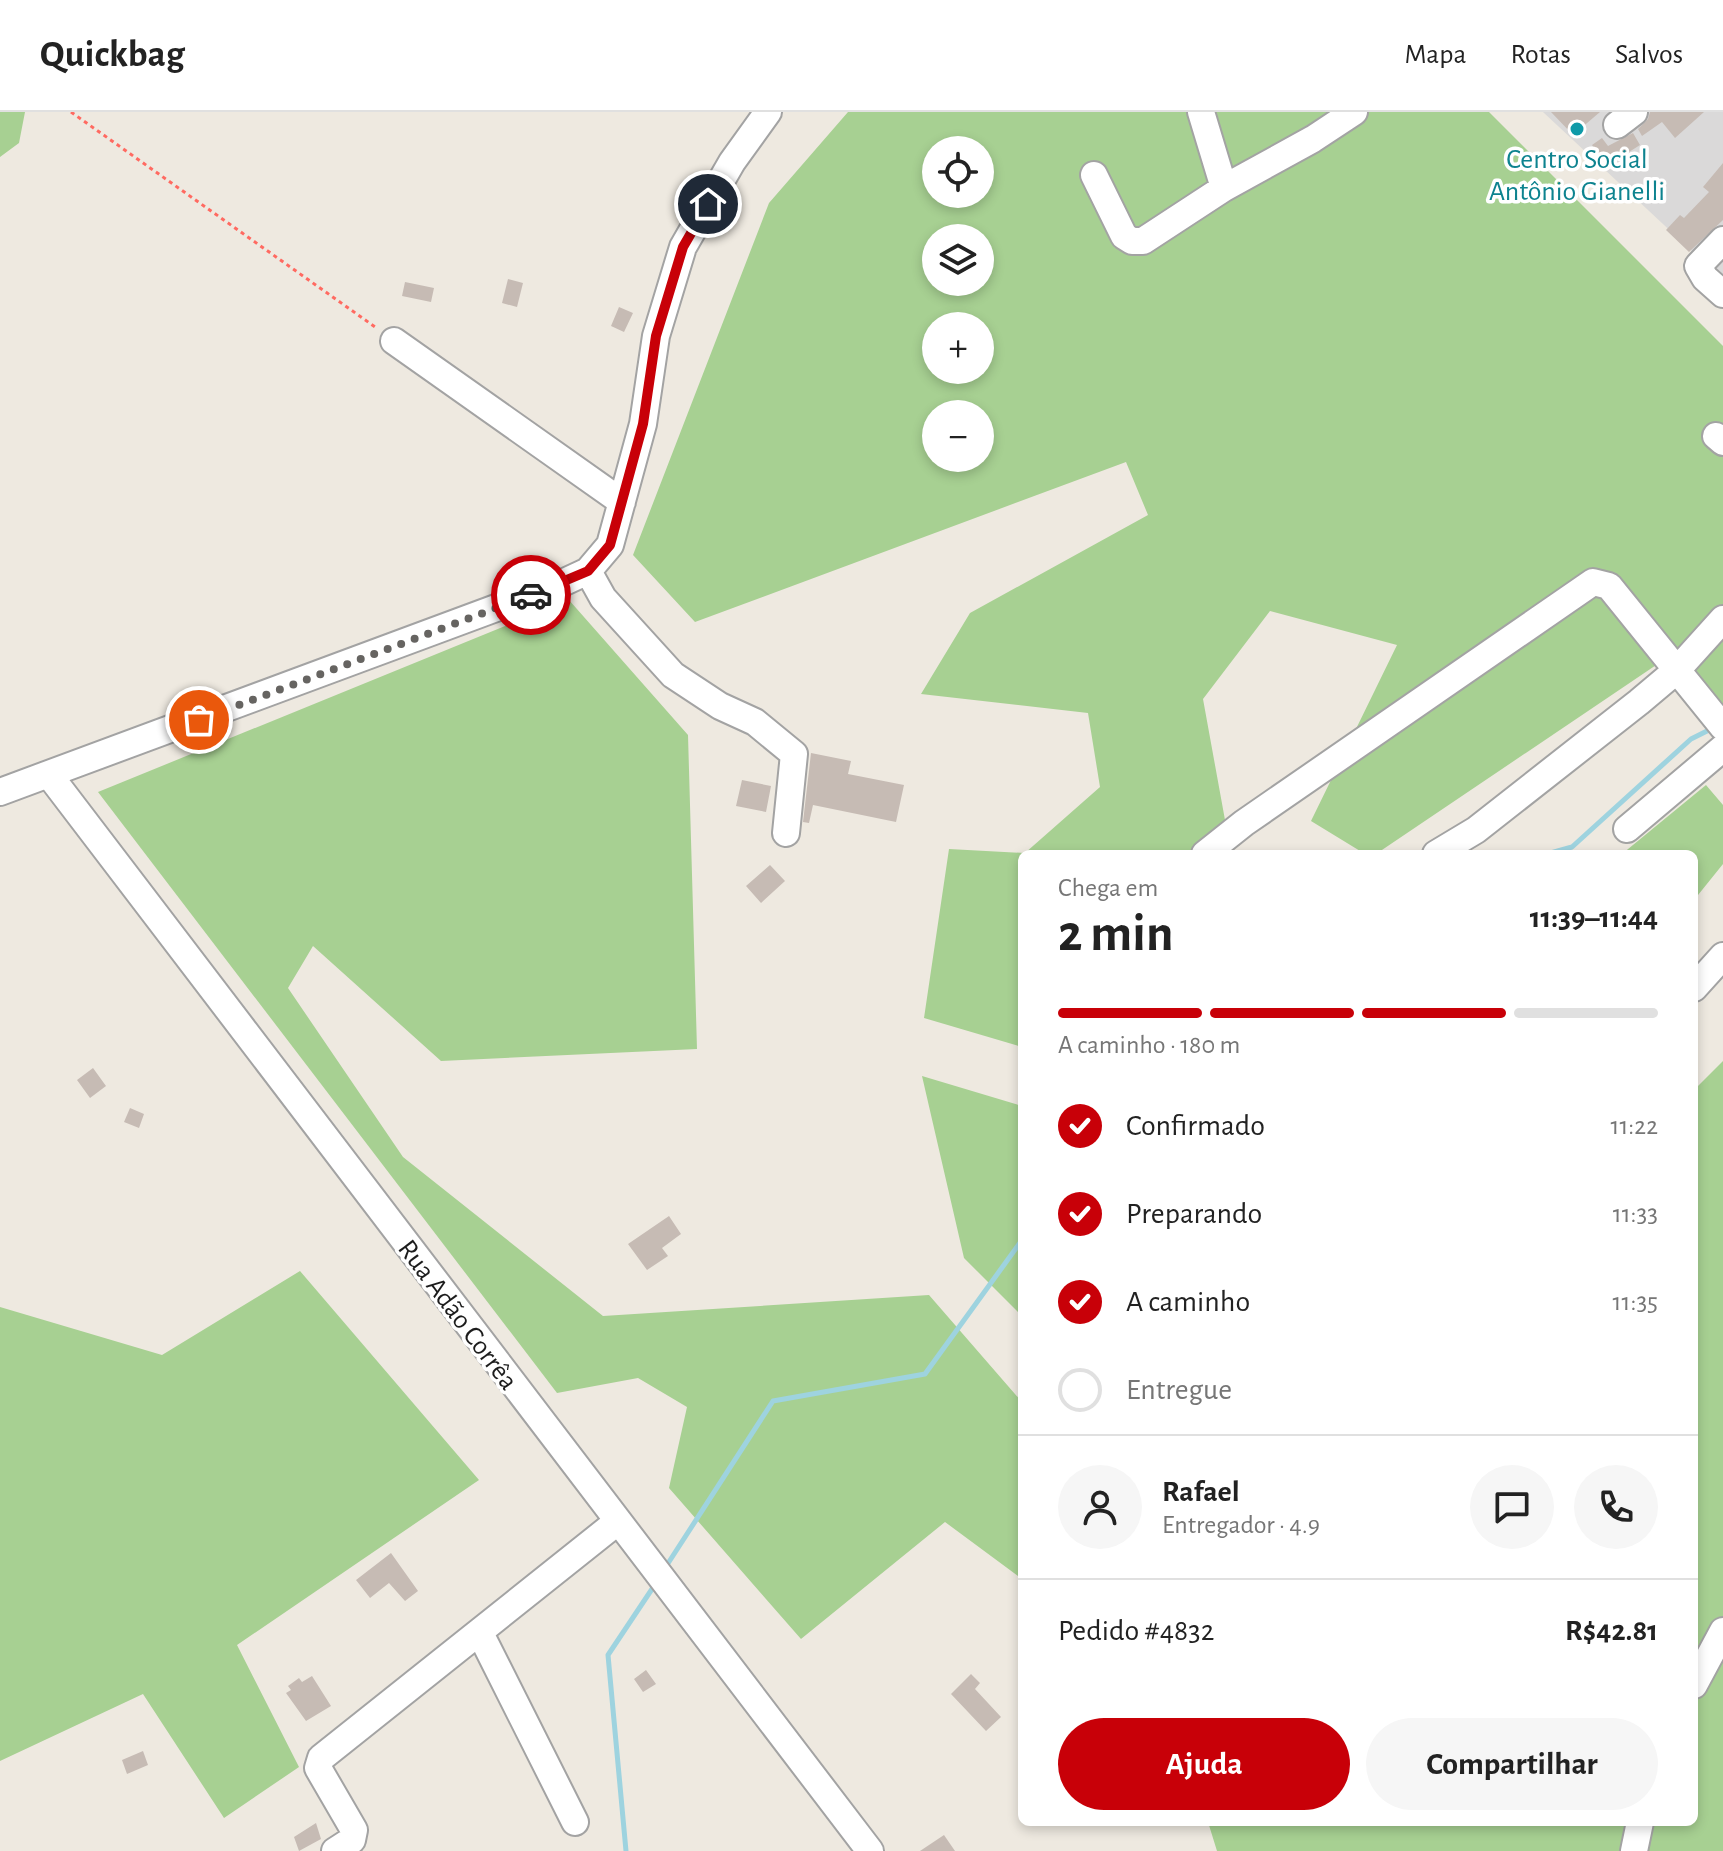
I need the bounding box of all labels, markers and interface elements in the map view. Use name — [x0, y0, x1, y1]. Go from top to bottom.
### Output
text: Quickbag — [40, 36, 185, 74]
text: Mapa — [1405, 41, 1466, 69]
text: Rotas — [1510, 41, 1571, 69]
text: Salvos — [1615, 41, 1683, 69]
marker: Centro Social Antônio Gianelli — [1568, 120, 1586, 138]
map controls — [922, 136, 994, 472]
button: locate — [922, 136, 994, 208]
place label: Centro Social Antônio Gianelli — [1489, 146, 1665, 206]
pin — [674, 170, 742, 238]
icon: home — [686, 182, 730, 226]
button: layers — [922, 224, 994, 296]
button: + — [922, 312, 994, 384]
button: − — [922, 400, 994, 472]
courier — [491, 555, 571, 635]
icon: car — [509, 573, 553, 617]
pin — [165, 686, 233, 754]
icon: bag — [177, 698, 221, 742]
text: Chega em — [1058, 875, 1158, 901]
text: 11:39–11:44 — [1530, 903, 1658, 933]
text: 2 min — [1058, 908, 1173, 960]
text: A caminho · 180 m — [1058, 1032, 1240, 1058]
icon: check — [1058, 1104, 1102, 1148]
text: Confirmado — [1126, 1111, 1265, 1141]
text: 11:22 — [1610, 1113, 1658, 1139]
icon: check — [1058, 1192, 1102, 1236]
text: Preparando — [1126, 1199, 1262, 1229]
text: 11:33 — [1613, 1201, 1658, 1227]
street label: Rua Adão Corrêa — [392, 1235, 523, 1395]
icon: check — [1058, 1280, 1102, 1324]
text: A caminho — [1126, 1287, 1250, 1317]
text: 11:35 — [1613, 1289, 1658, 1315]
text: Entregue — [1126, 1375, 1232, 1405]
button: person — [1058, 1465, 1142, 1549]
button: chat — [1470, 1465, 1554, 1549]
button: phone — [1574, 1465, 1658, 1549]
text: Rafael — [1162, 1477, 1240, 1507]
text: Entregador · 4.9 — [1162, 1512, 1320, 1538]
text: Pedido #4832 — [1058, 1616, 1214, 1646]
text: R$42.81 — [1565, 1616, 1658, 1646]
button: Ajuda — [1058, 1718, 1350, 1810]
button: Compartilhar — [1366, 1718, 1658, 1810]

